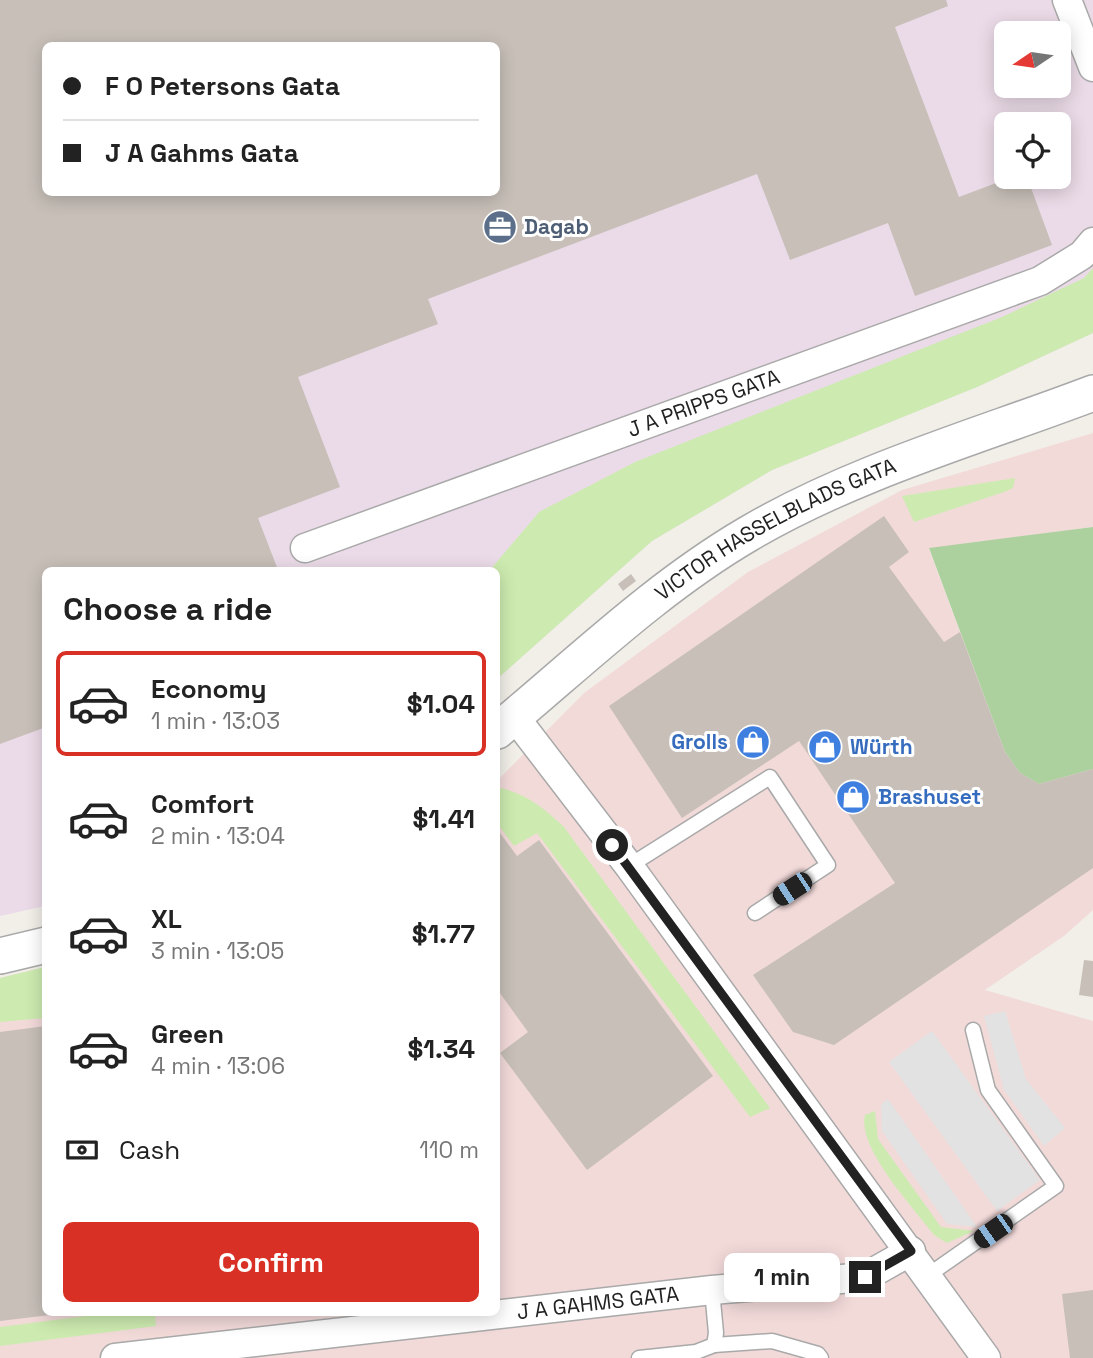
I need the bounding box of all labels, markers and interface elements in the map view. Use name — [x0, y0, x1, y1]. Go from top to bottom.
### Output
north arrow — [994, 21, 1071, 98]
map controls — [994, 21, 1071, 189]
text: F O Petersons Gata — [105, 69, 340, 103]
button: locate — [994, 112, 1071, 189]
text: J A Gahms Gata — [105, 136, 299, 170]
office icon: Dagab — [481, 208, 519, 246]
place label: Dagab — [524, 213, 589, 240]
street label: J A PRIPPS GATA — [624, 363, 783, 443]
street label: VICTOR HASSELBLADS GATA — [649, 452, 900, 606]
text: Choose a ride — [63, 589, 273, 629]
icon: car — [67, 672, 130, 735]
text: Economy — [151, 672, 267, 706]
text: $1.04 — [407, 687, 475, 721]
text: 1 min · 13:03 — [151, 706, 280, 736]
shop icon: Grolls — [734, 723, 772, 761]
place label: Grolls — [671, 728, 728, 755]
shop icon: Würth — [806, 728, 844, 766]
place label: Würth — [850, 733, 913, 760]
shop icon: Brashuset — [834, 778, 872, 816]
place label: Brashuset — [878, 783, 981, 810]
icon: car — [67, 787, 130, 850]
text: Comfort — [151, 787, 254, 821]
text: $1.41 — [412, 802, 475, 836]
text: 2 min · 13:04 — [151, 821, 285, 851]
route start — [596, 829, 628, 861]
car — [769, 869, 816, 909]
icon: car — [67, 902, 130, 965]
text: XL — [151, 902, 182, 936]
text: $1.77 — [412, 917, 475, 951]
text: 3 min · 13:05 — [151, 936, 284, 966]
icon: car — [67, 1017, 130, 1080]
text: Green — [151, 1017, 224, 1051]
text: $1.34 — [407, 1032, 475, 1066]
text: 4 min · 13:06 — [151, 1051, 285, 1081]
icon: cash — [63, 1131, 101, 1169]
text: Cash — [119, 1133, 180, 1167]
text: 110 m — [419, 1135, 479, 1165]
car — [970, 1210, 1017, 1252]
button: Confirm — [63, 1222, 479, 1302]
callout: 1 min — [725, 1252, 840, 1302]
route end — [849, 1261, 881, 1293]
text: 1 min — [754, 1262, 810, 1292]
street label: J A GAHMS GATA — [515, 1280, 680, 1325]

